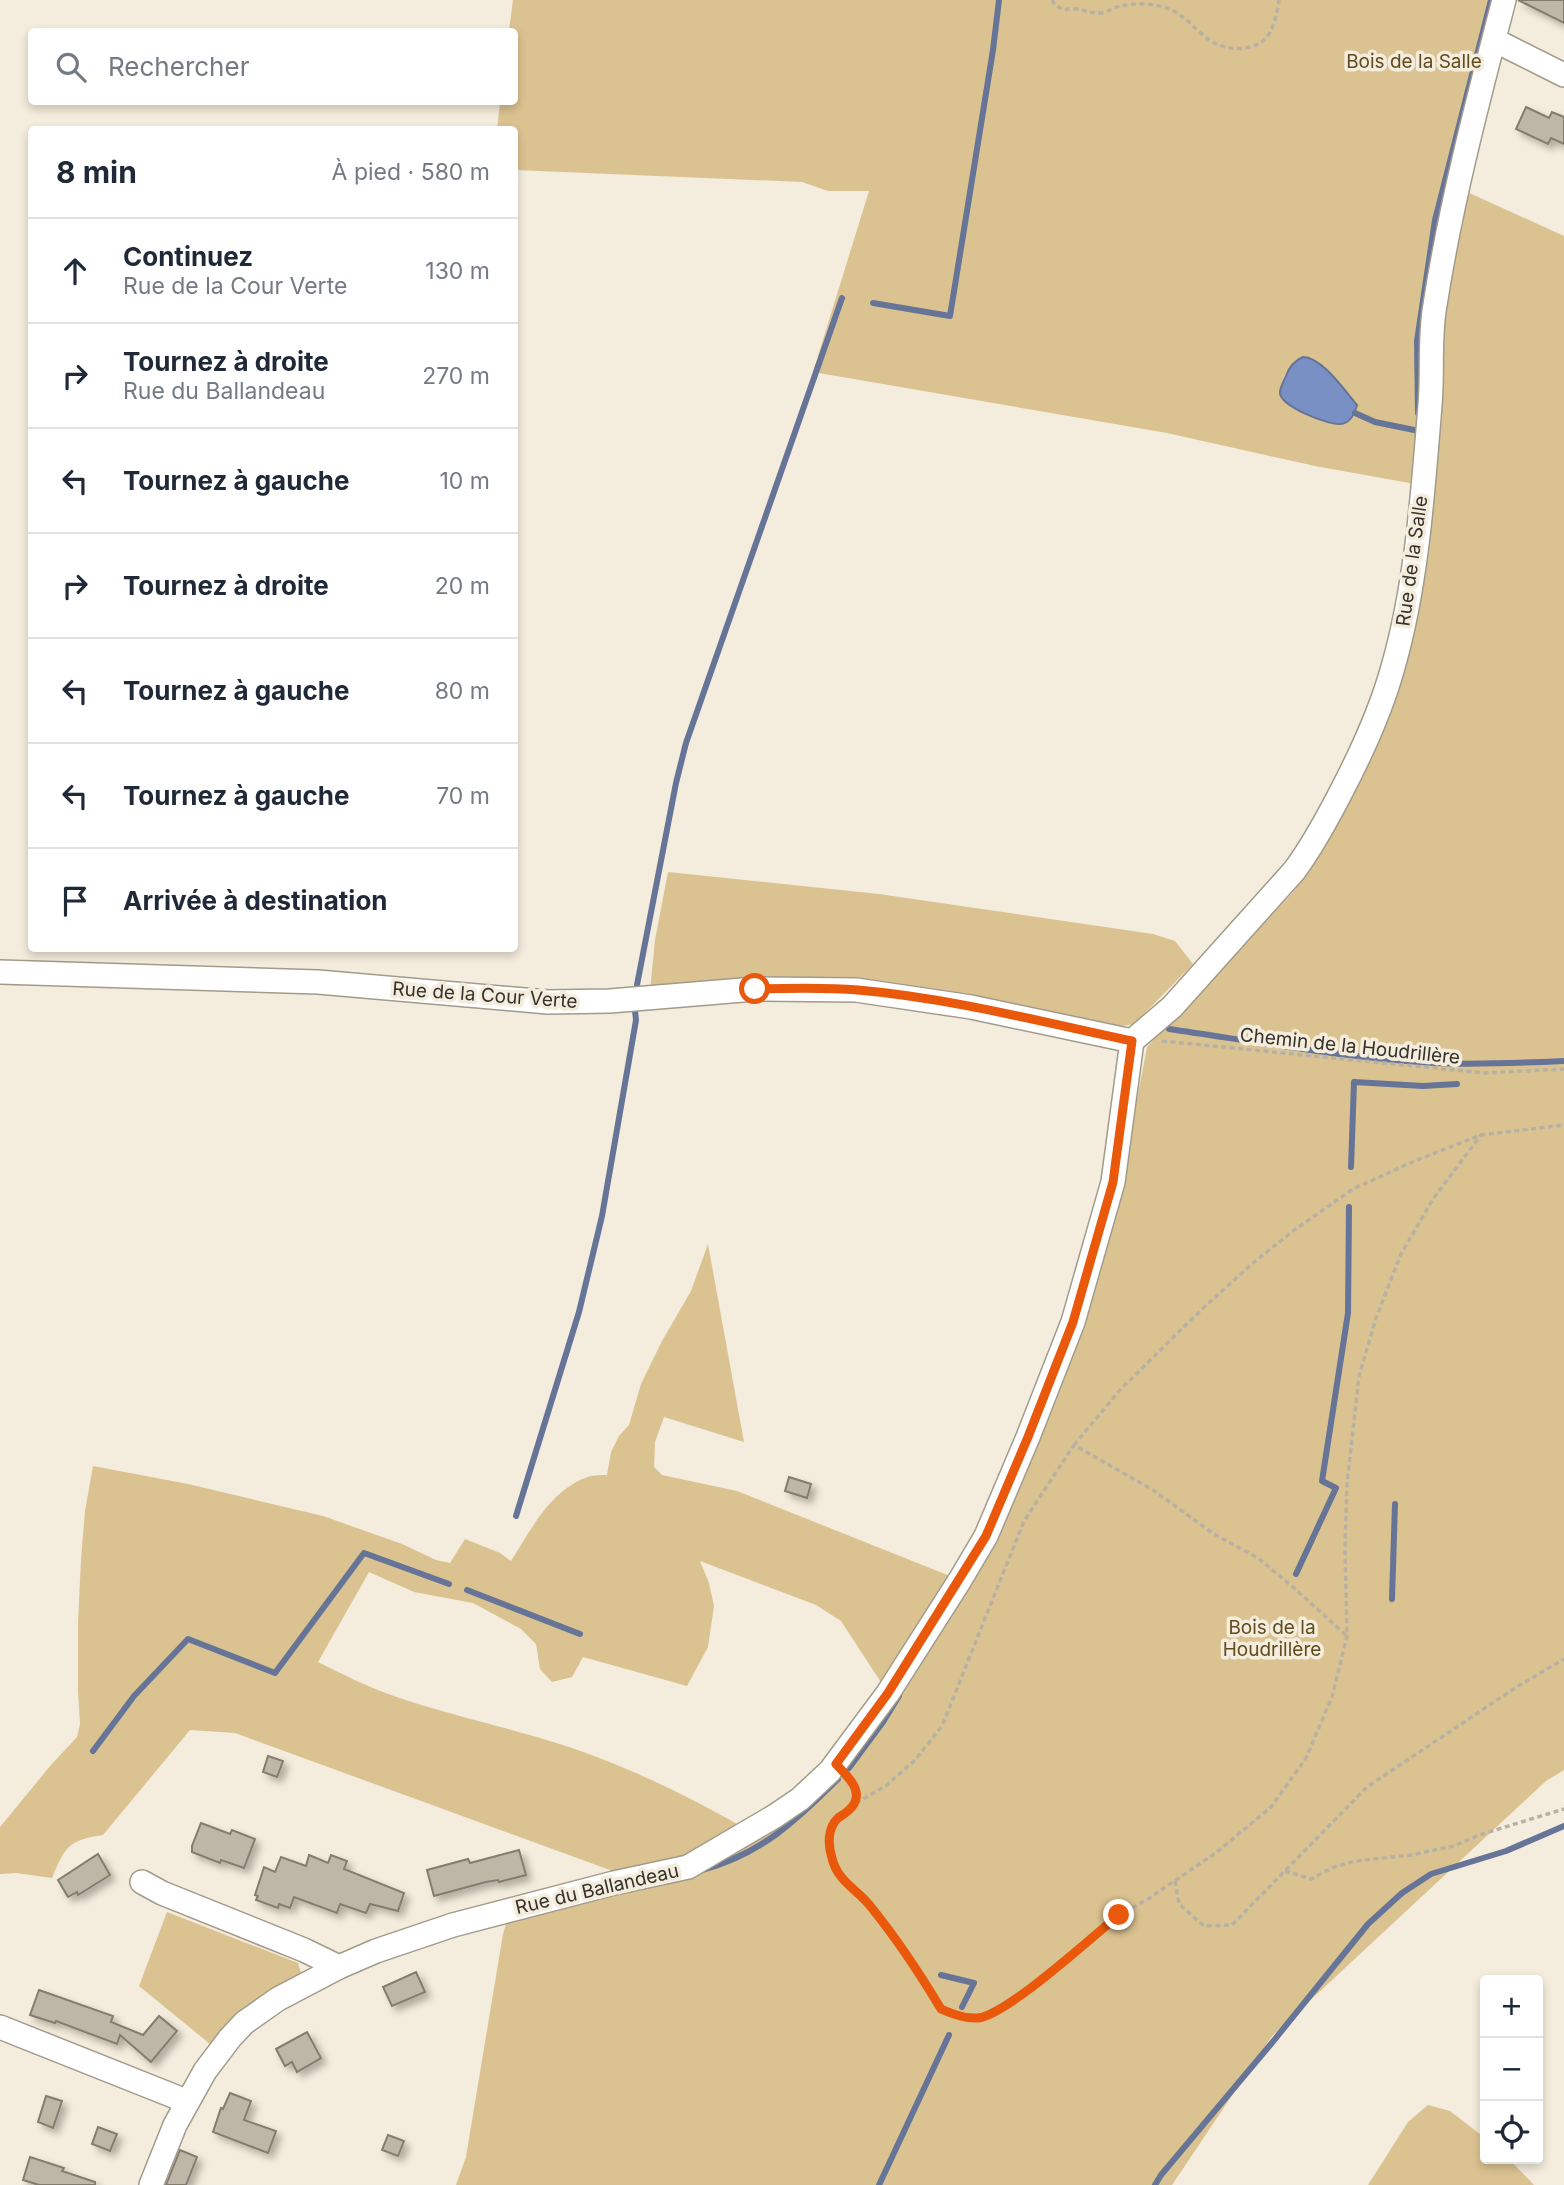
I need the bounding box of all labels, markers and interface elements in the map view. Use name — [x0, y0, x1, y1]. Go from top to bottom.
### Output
search box — [28, 28, 518, 105]
icon: search — [52, 48, 90, 86]
park label: Bois de la Salle — [1346, 50, 1482, 73]
text: Rechercher — [108, 51, 249, 82]
text: 8 min — [56, 154, 137, 190]
text: À pied · 580 m — [332, 158, 490, 186]
text: Continuez — [123, 241, 253, 272]
icon: ahead — [56, 252, 94, 290]
text: 130 m — [425, 257, 490, 285]
text: Rue de la Cour Verte — [123, 272, 347, 300]
text: Tournez à droite — [123, 346, 329, 377]
icon: right — [56, 357, 94, 395]
text: 270 m — [422, 362, 490, 390]
text: Rue du Ballandeau — [123, 377, 325, 405]
icon: left — [56, 462, 94, 500]
text: Tournez à gauche — [123, 465, 349, 496]
text: 10 m — [440, 467, 490, 495]
street label: Rue de la Salle — [1391, 494, 1433, 628]
icon: right — [56, 567, 94, 605]
text: Tournez à droite — [123, 570, 329, 601]
text: 20 m — [435, 572, 490, 600]
icon: left — [56, 672, 94, 710]
text: Tournez à gauche — [123, 675, 349, 706]
text: 80 m — [435, 677, 490, 705]
icon: left — [56, 777, 94, 815]
text: Tournez à gauche — [123, 780, 349, 811]
text: 70 m — [436, 782, 490, 810]
icon: arrive — [56, 882, 94, 920]
text: Arrivée à destination — [123, 885, 388, 916]
route start — [739, 973, 770, 1004]
street label: Rue de la Cour Verte — [392, 977, 578, 1013]
street label: Chemin de la Houdrillère — [1239, 1023, 1461, 1069]
park label: Bois de la Houdrillère — [1223, 1616, 1321, 1661]
street label: Rue du Ballandeau — [513, 1859, 681, 1919]
route end — [1103, 1899, 1134, 1930]
map controls — [1480, 1975, 1543, 2164]
button: + — [1480, 1975, 1543, 2038]
button: − — [1480, 2038, 1543, 2101]
button: locate — [1480, 2101, 1543, 2164]

